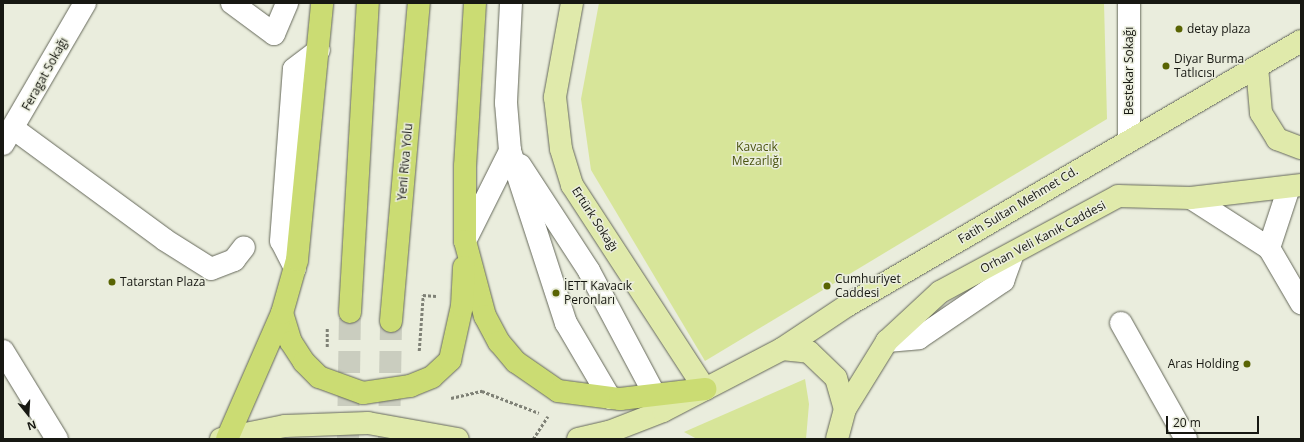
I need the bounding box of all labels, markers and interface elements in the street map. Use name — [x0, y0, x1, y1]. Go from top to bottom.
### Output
place label: detay plaza — [1187, 22, 1250, 36]
marker: detay plaza — [1174, 24, 1184, 34]
street label: Bestekar Sokağı — [1122, 27, 1136, 115]
street label: Feragat Sokağı — [19, 35, 71, 113]
place label: Diyar Burma Tatlıcısı — [1174, 52, 1244, 80]
marker: Diyar Burma Tatlıcısı — [1161, 61, 1171, 71]
street label: Yeni Riva Yolu — [394, 123, 416, 201]
park label: Kavacık Mezarlığı — [732, 140, 782, 168]
street label: Fatih Sultan Mehmet Cd. — [955, 163, 1081, 247]
street label: Ertürk Sokağı — [569, 184, 621, 254]
street label: Orhan Veli Kanık Caddesi — [978, 198, 1108, 276]
place label: Cumhuriyet Caddesi — [835, 272, 901, 300]
place label: Tatarstan Plaza — [120, 275, 205, 289]
marker: Tatarstan Plaza — [107, 277, 117, 287]
place label: İETT Kavacık Peronları — [564, 279, 632, 307]
marker: Cumhuriyet Caddesi — [822, 281, 832, 291]
marker: İETT Kavacık Peronları — [551, 288, 561, 298]
place label: Aras Holding — [1168, 357, 1239, 371]
marker: Aras Holding — [1242, 359, 1252, 369]
north arrow — [8, 394, 48, 434]
scale bar — [1168, 408, 1261, 434]
text: 20 m — [1173, 414, 1201, 431]
text: N — [25, 417, 38, 434]

